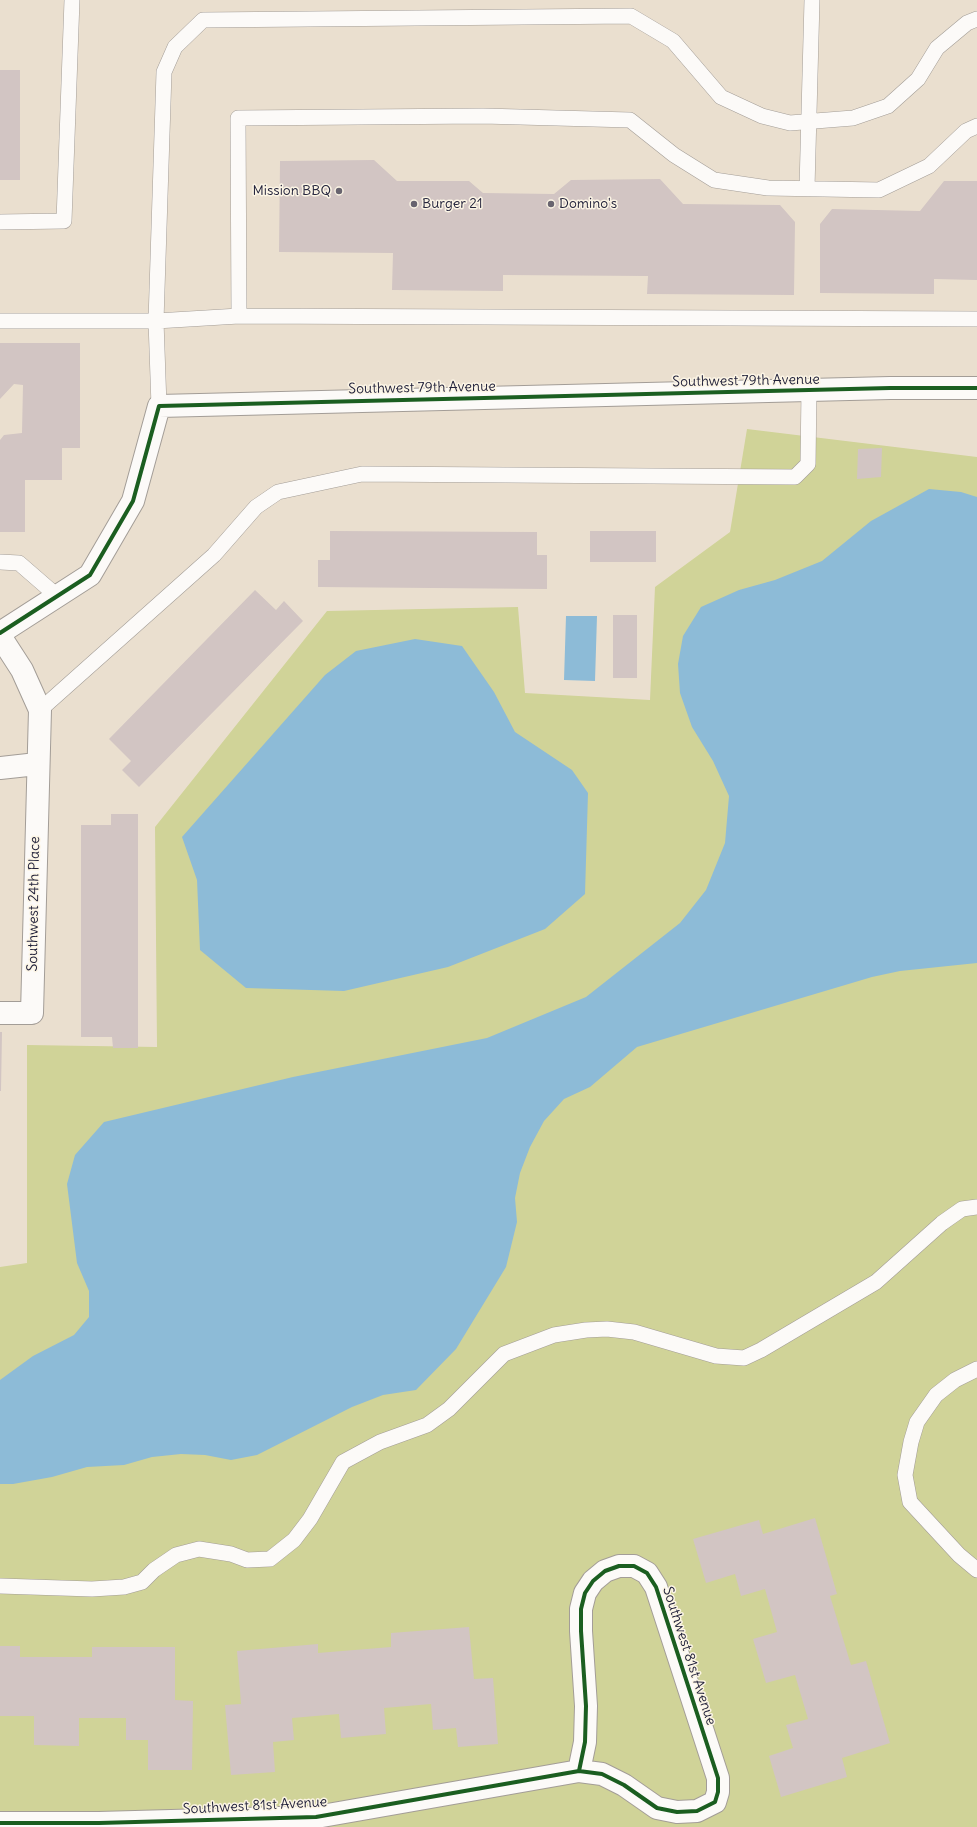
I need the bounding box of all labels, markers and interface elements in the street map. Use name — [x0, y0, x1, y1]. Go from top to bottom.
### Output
place label: Mission BBQ — [252, 183, 331, 199]
marker: Mission BBQ — [334, 186, 344, 196]
place label: Burger 21 — [422, 196, 483, 212]
place label: Domino's — [559, 196, 617, 212]
marker: Burger 21 — [409, 199, 419, 209]
marker: Domino's — [546, 199, 556, 209]
street label: Southwest 79th Avenue — [672, 371, 820, 391]
street label: Southwest 79th Avenue — [348, 378, 496, 398]
street label: Southwest 24th Place — [24, 836, 44, 972]
street label: Southwest 81st Avenue — [659, 1585, 719, 1727]
street label: Southwest 81st Avenue — [182, 1794, 328, 1818]

